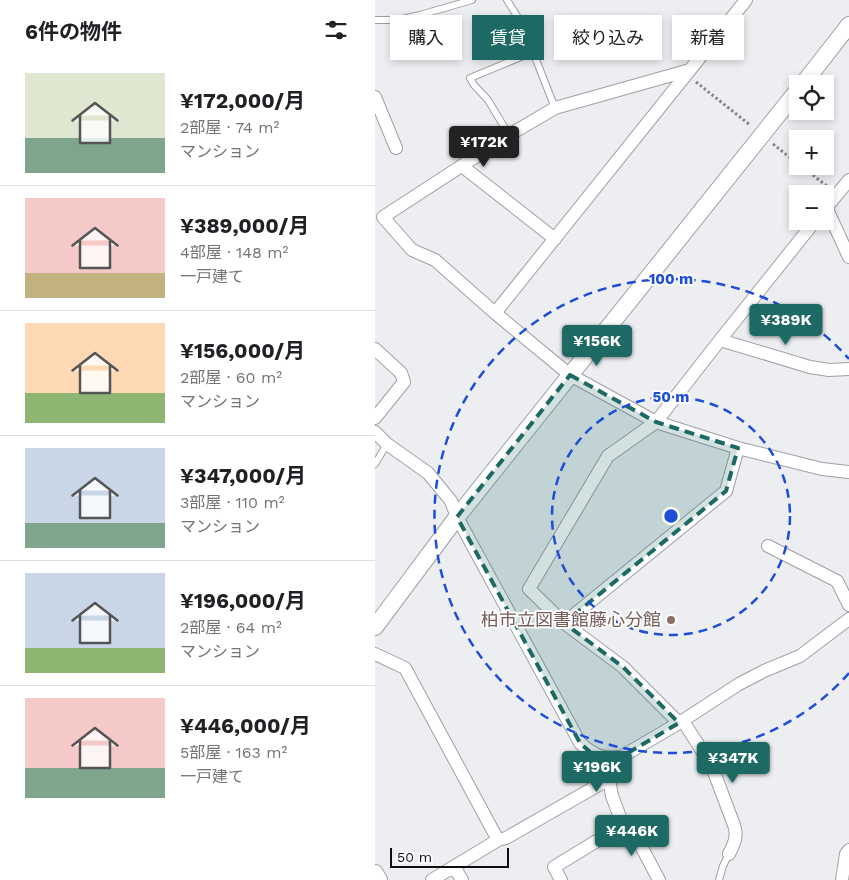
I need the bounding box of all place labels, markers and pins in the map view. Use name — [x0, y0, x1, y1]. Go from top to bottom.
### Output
pin: ¥172K — [449, 126, 519, 168]
pin: ¥389K — [751, 304, 821, 346]
pin: ¥156K — [562, 324, 632, 367]
centre of rings — [662, 507, 680, 525]
place label: 柏市立図書館藤心分館 — [481, 609, 661, 630]
marker: 柏市立図書館藤心分館 — [665, 614, 677, 626]
pin: ¥347K — [698, 742, 768, 784]
pin: ¥196K — [562, 750, 632, 793]
pin: ¥446K — [597, 814, 667, 857]

